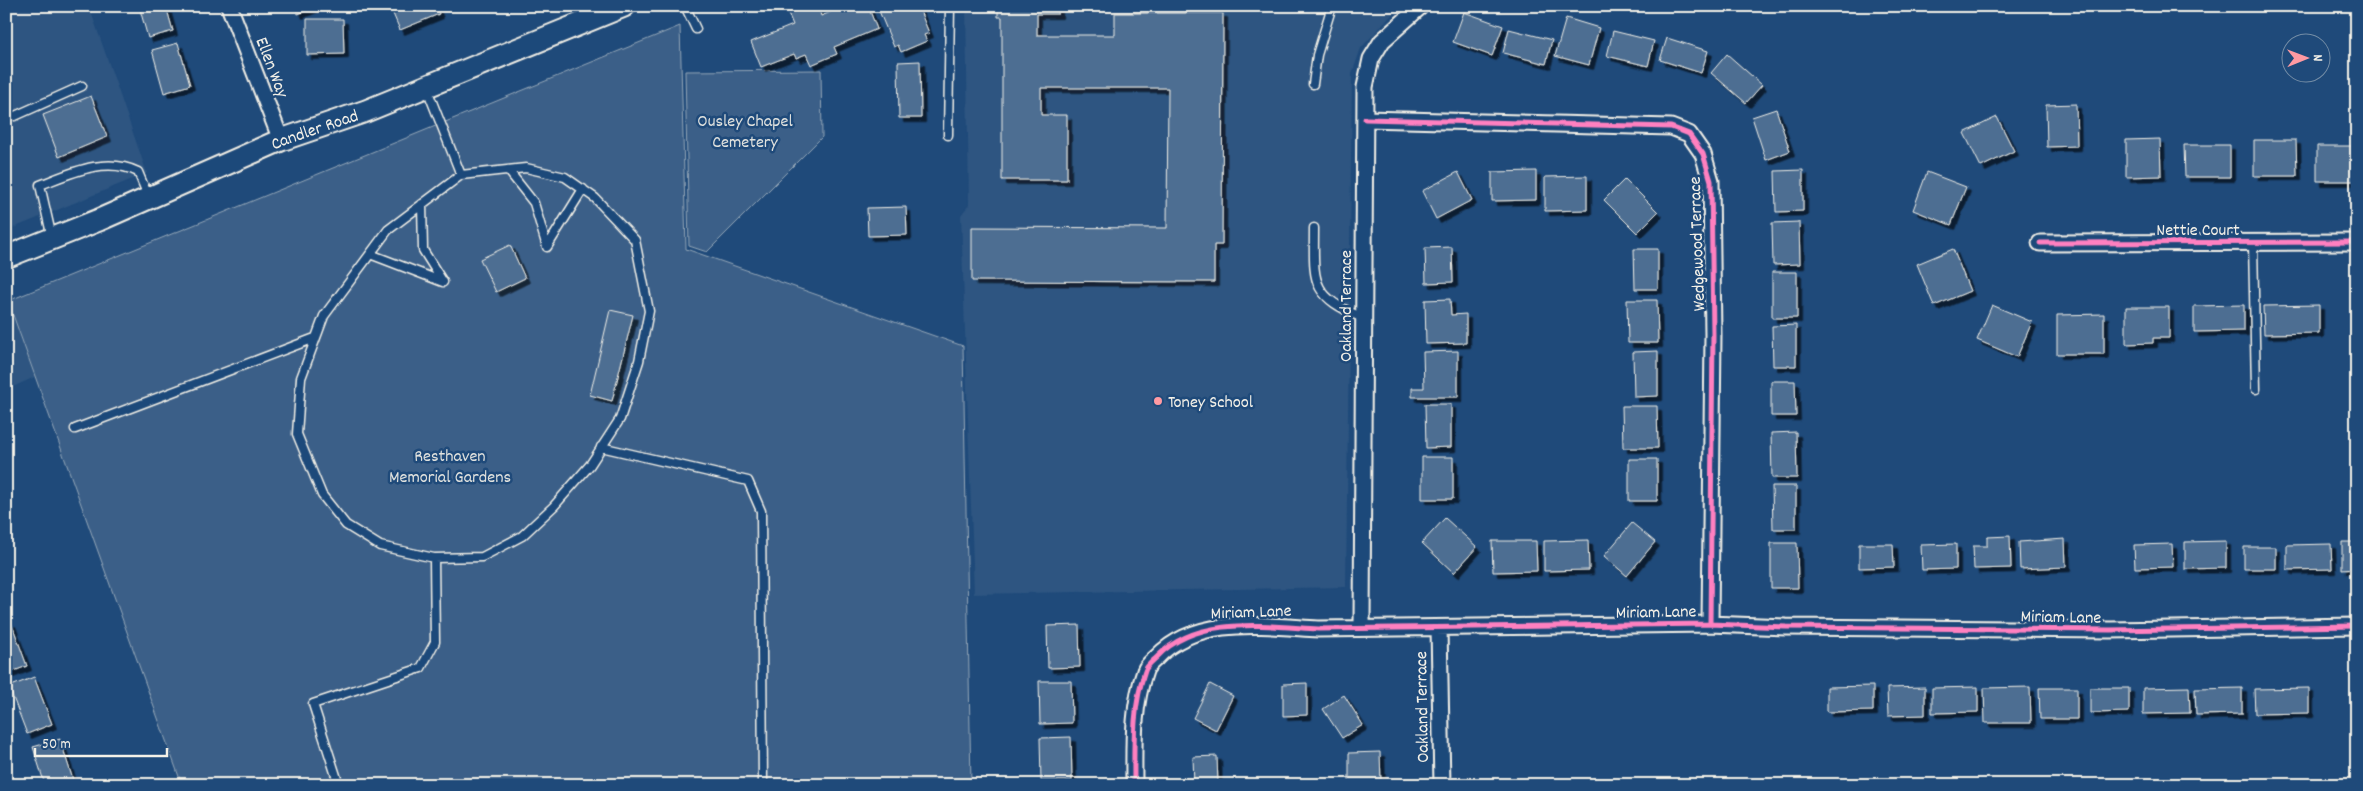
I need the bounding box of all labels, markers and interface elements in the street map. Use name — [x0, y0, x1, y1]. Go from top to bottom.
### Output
north arrow — [2280, 32, 2330, 82]
street label: Ellen Way — [248, 34, 294, 103]
text: N — [2307, 54, 2327, 62]
street label: Candler Road — [268, 105, 362, 158]
park label: Ousley Chapel Cemetery — [697, 110, 793, 156]
street label: Wedgewood Terrace — [1684, 176, 1713, 312]
street label: Nettie Court — [2156, 219, 2240, 244]
street label: Oakland Terrace — [1335, 250, 1360, 362]
place label: Toney School — [1168, 391, 1254, 416]
marker: Toney School — [1152, 395, 1164, 407]
park label: Resthaven Memorial Gardens — [389, 445, 511, 491]
street label: Miriam Lane — [1210, 600, 1292, 627]
street label: Miriam Lane — [1615, 600, 1697, 627]
street label: Miriam Lane — [2020, 605, 2102, 632]
street label: Oakland Terrace — [1410, 651, 1437, 763]
scale bar — [35, 726, 168, 758]
text: 50 m — [42, 734, 71, 756]

